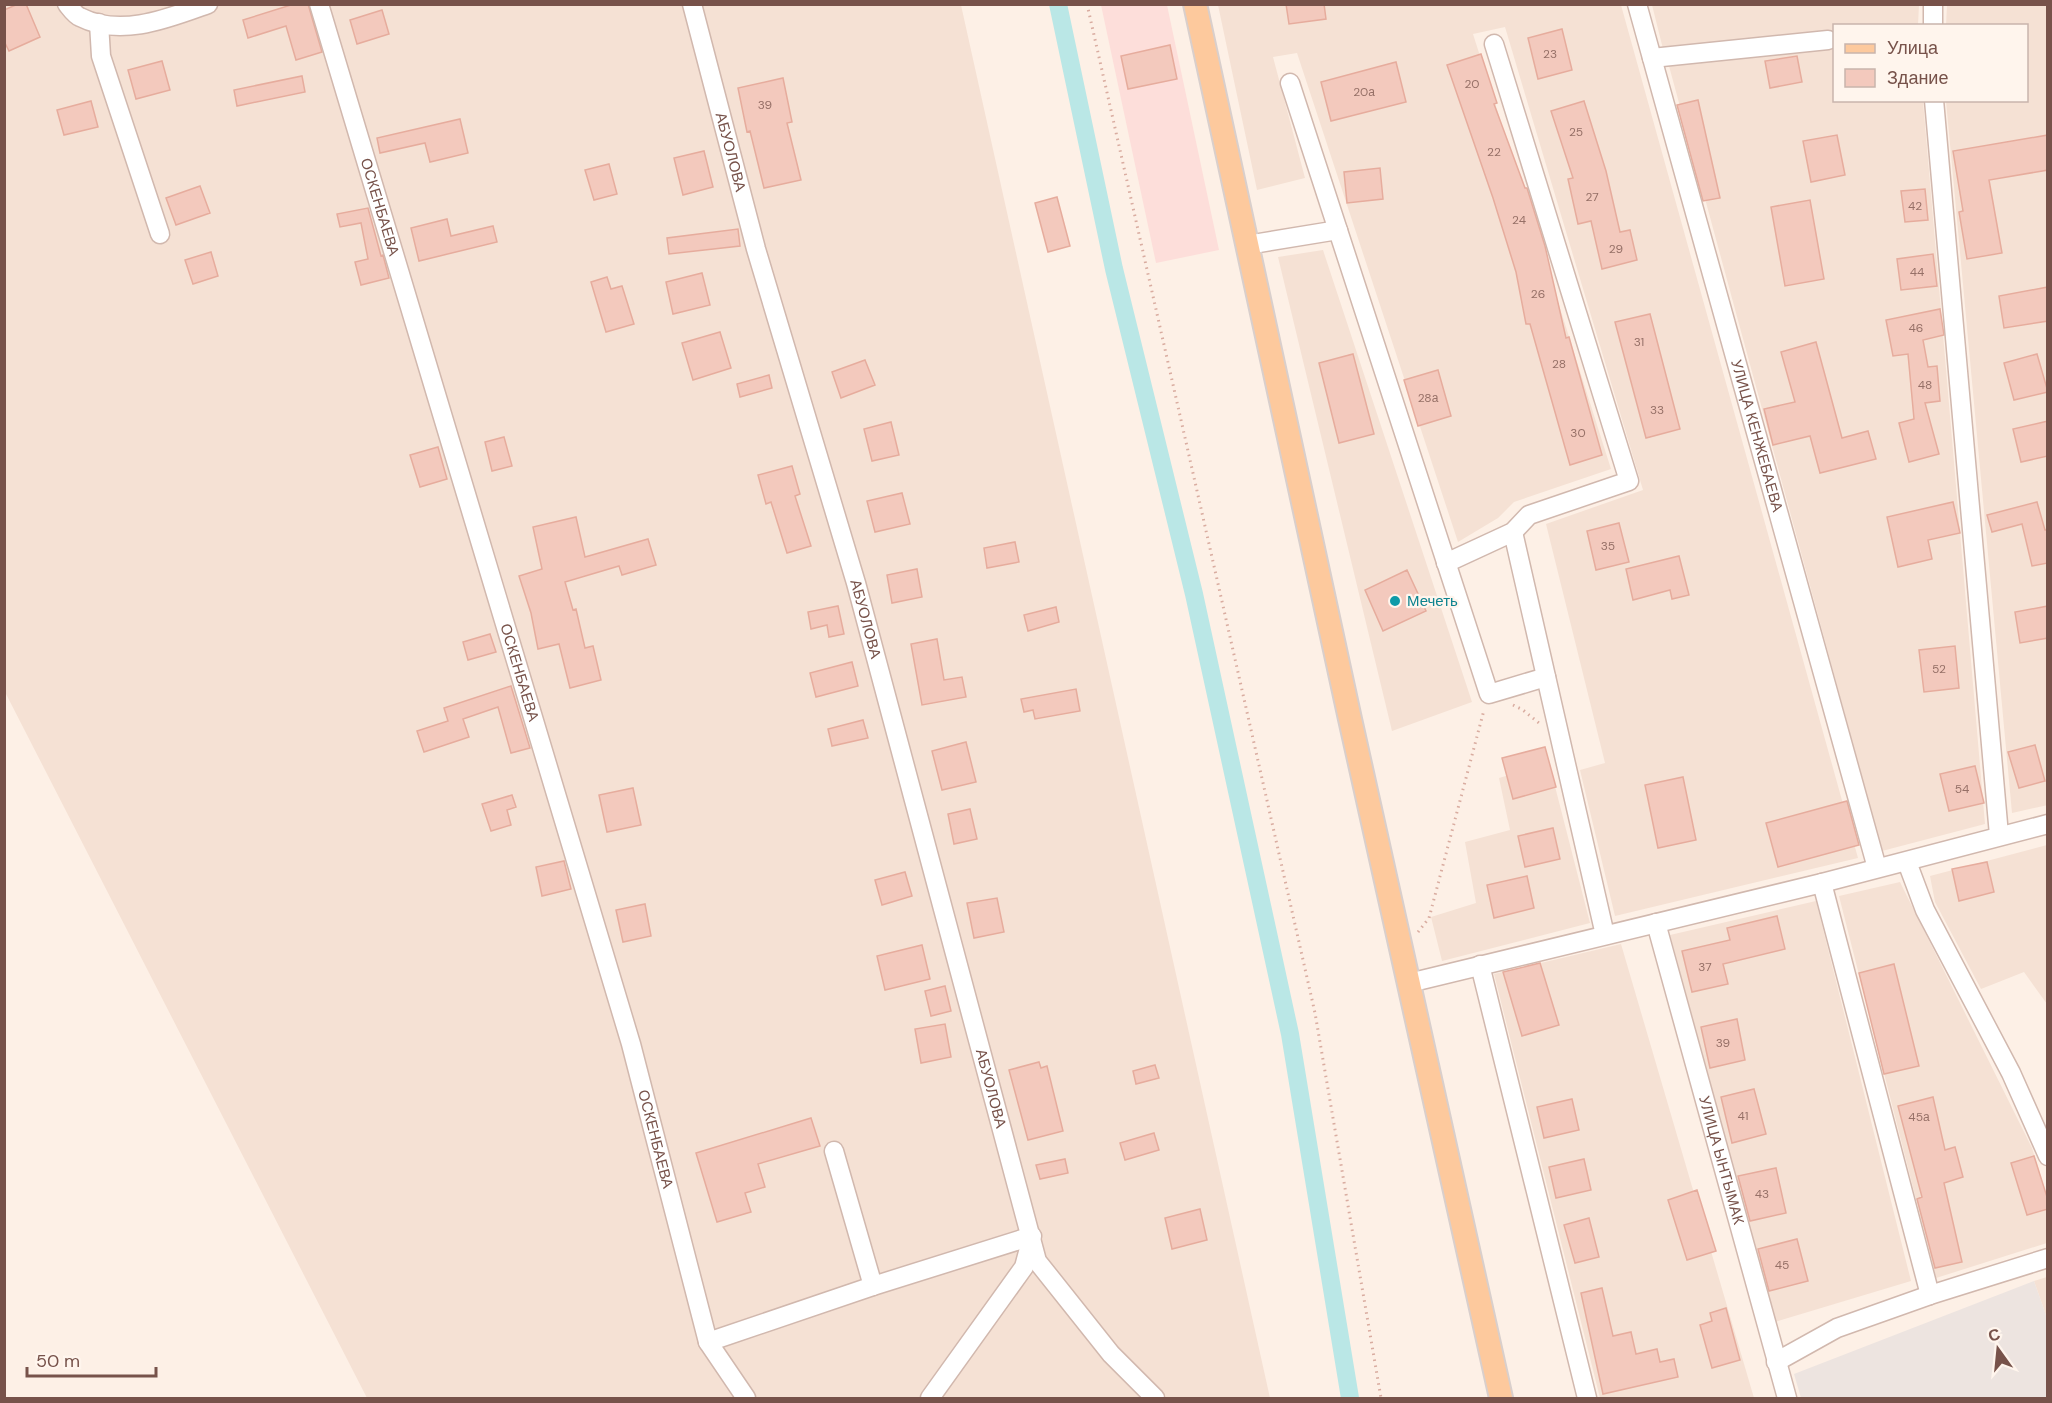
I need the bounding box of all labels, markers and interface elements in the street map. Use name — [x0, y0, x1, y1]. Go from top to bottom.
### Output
legend — [1833, 24, 2028, 102]
text: Улица — [1887, 36, 1939, 60]
house number: 23 — [1543, 46, 1557, 62]
text: Здание — [1887, 66, 1948, 90]
house number: 20 — [1464, 76, 1480, 92]
house number: 20а — [1353, 84, 1375, 100]
house number: 39 — [758, 97, 772, 113]
street label: АБУОЛОВА — [711, 110, 751, 194]
house number: 25 — [1569, 124, 1583, 140]
house number: 22 — [1487, 144, 1501, 160]
street label: ОСКЕНБАЕВА — [356, 156, 404, 258]
house number: 27 — [1585, 189, 1599, 205]
house number: 42 — [1908, 198, 1922, 214]
house number: 24 — [1512, 212, 1526, 228]
house number: 29 — [1609, 241, 1623, 257]
house number: 44 — [1910, 264, 1924, 280]
house number: 26 — [1531, 286, 1545, 302]
house number: 46 — [1909, 320, 1923, 336]
house number: 31 — [1634, 334, 1644, 350]
house number: 28 — [1552, 356, 1566, 372]
street label: УЛИЦА КЕНЖЕБАЕВА — [1726, 357, 1788, 514]
house number: 48 — [1918, 377, 1932, 393]
house number: 28а — [1418, 390, 1439, 406]
house number: 33 — [1650, 402, 1664, 418]
house number: 30 — [1570, 425, 1586, 441]
house number: 35 — [1601, 538, 1615, 554]
street label: АБУОЛОВА — [845, 577, 886, 661]
place label: Мечеть — [1407, 591, 1458, 611]
marker: Мечеть — [1388, 594, 1402, 608]
street label: ОСКЕНБАЕВА — [495, 621, 544, 724]
house number: 52 — [1932, 661, 1946, 677]
house number: 54 — [1955, 781, 1969, 797]
house number: 37 — [1698, 959, 1712, 975]
house number: 39 — [1716, 1035, 1730, 1051]
street label: АБУОЛОВА — [971, 1047, 1011, 1130]
street label: ОСКЕНБАЕВА — [633, 1088, 678, 1191]
street label: УЛИЦА ЫНТЫМАК — [1694, 1094, 1749, 1227]
house number: 41 — [1737, 1108, 1749, 1124]
house number: 45а — [1908, 1109, 1930, 1125]
house number: 43 — [1755, 1186, 1769, 1202]
house number: 45 — [1775, 1257, 1789, 1273]
north arrow — [1968, 1319, 2028, 1379]
text: С — [1986, 1323, 2003, 1347]
scale bar — [27, 1340, 156, 1378]
text: 50 m — [36, 1349, 80, 1373]

